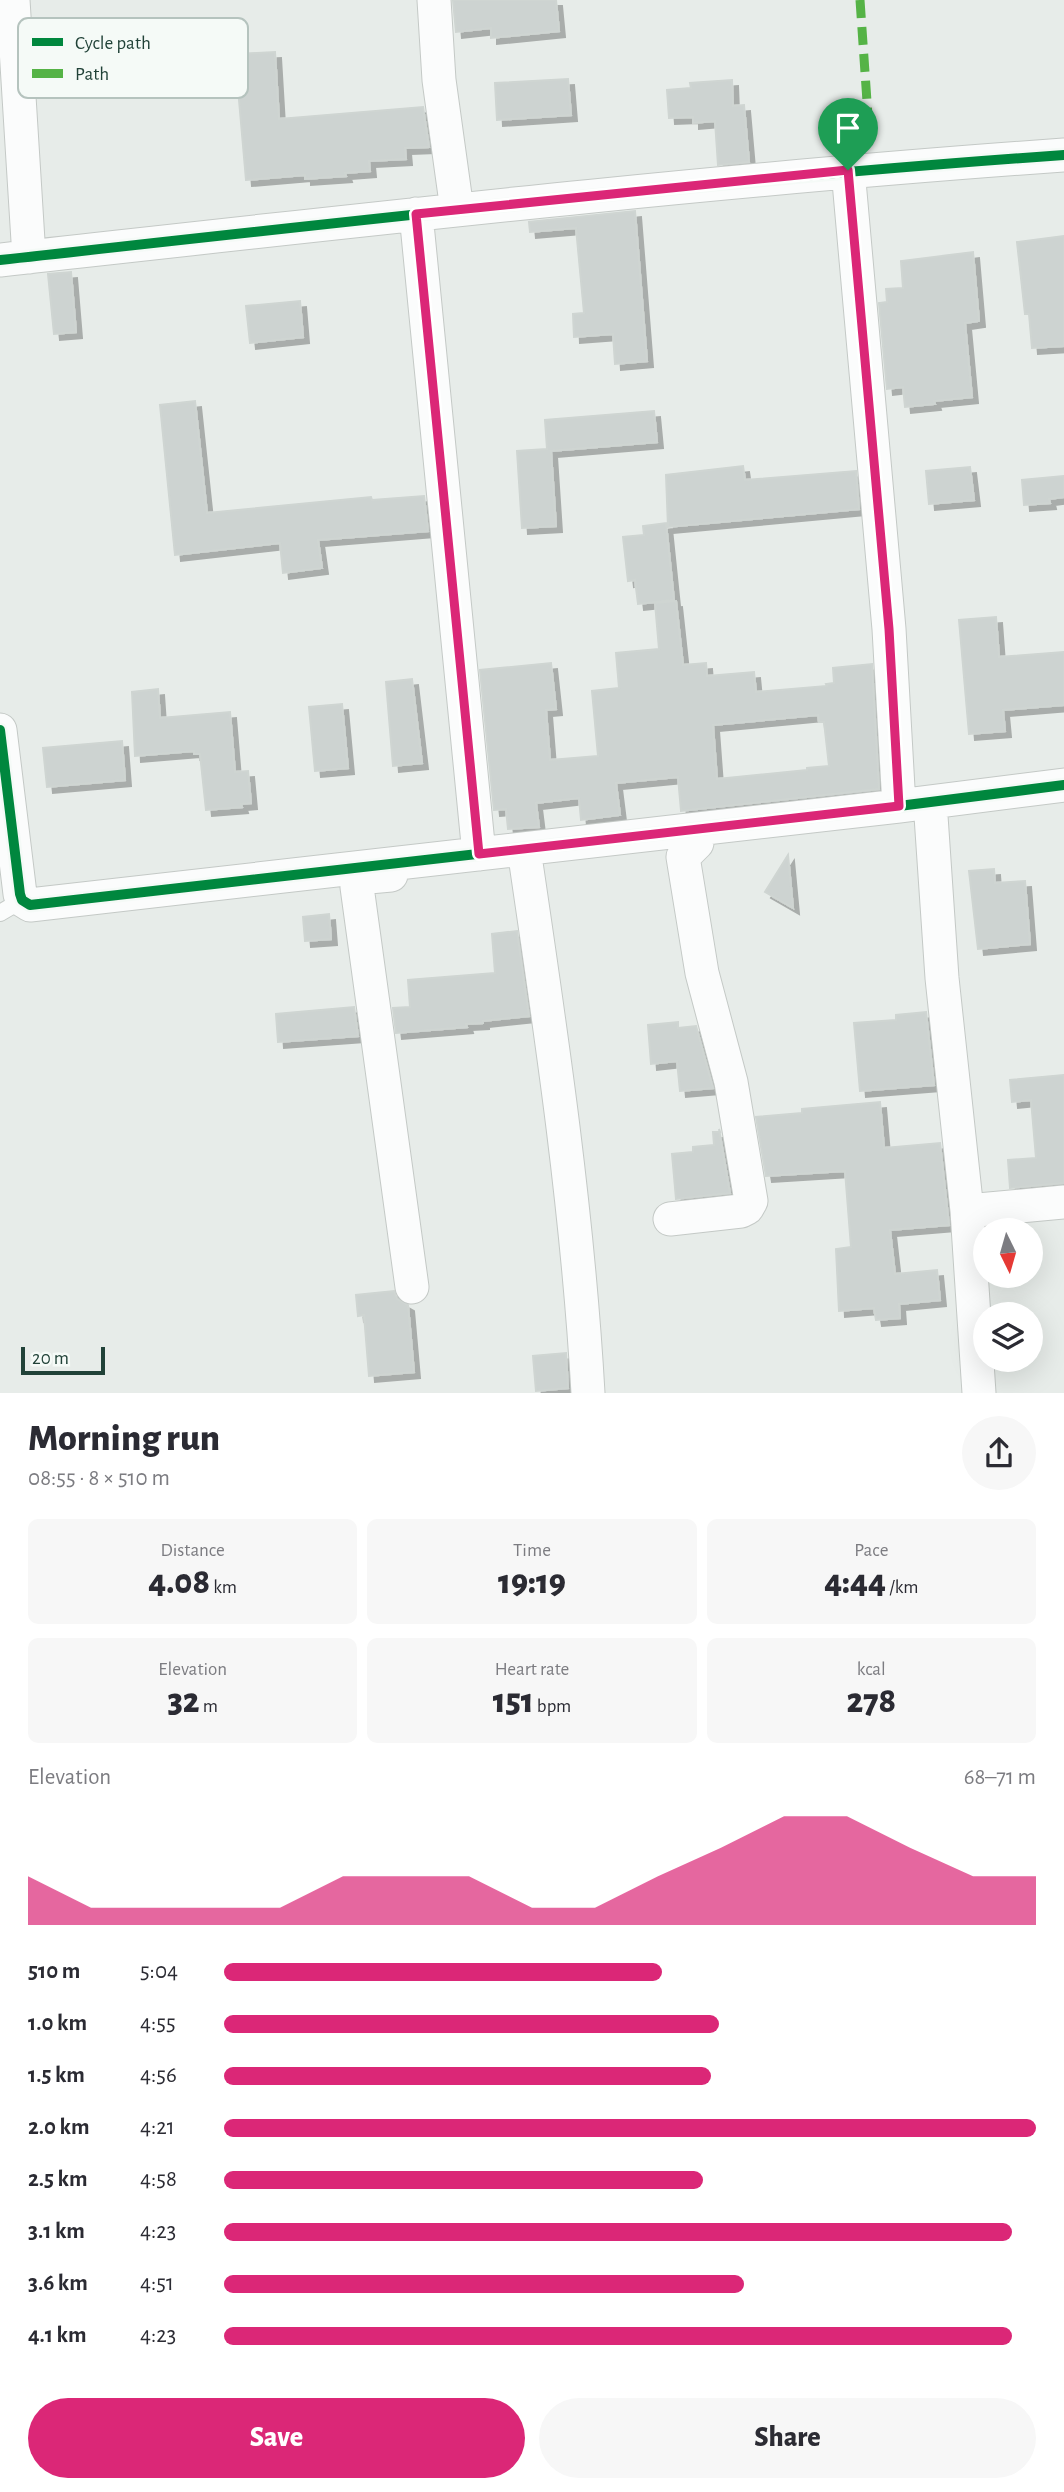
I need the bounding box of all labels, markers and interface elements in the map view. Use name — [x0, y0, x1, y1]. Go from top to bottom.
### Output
legend — [18, 18, 248, 98]
text: Cycle path — [75, 34, 151, 53]
text: Path — [75, 65, 109, 84]
pin — [818, 98, 878, 170]
icon: arrive — [829, 109, 867, 147]
north arrow — [973, 1218, 1043, 1288]
map controls — [973, 1218, 1043, 1372]
button: layers — [973, 1302, 1043, 1372]
scale bar — [21, 1344, 105, 1376]
text: 20 m — [32, 1349, 69, 1368]
button: share — [962, 1416, 1036, 1490]
text: Morning run — [28, 1420, 220, 1458]
text: 08:55 · 8 × 510 m — [28, 1467, 170, 1490]
text: Distance — [160, 1541, 225, 1560]
text: Time — [513, 1541, 551, 1560]
text: Pace — [854, 1541, 888, 1560]
text: 4.08 — [148, 1565, 210, 1600]
text: 19:19 — [498, 1565, 566, 1600]
text: 4:44 — [824, 1565, 886, 1600]
text: km — [210, 1578, 237, 1597]
text: /km — [886, 1578, 919, 1597]
text: Elevation — [158, 1660, 227, 1679]
text: Heart rate — [495, 1660, 569, 1679]
text: kcal — [857, 1660, 886, 1679]
text: 32 — [167, 1684, 200, 1719]
text: 151 — [493, 1684, 534, 1719]
text: 278 — [846, 1684, 896, 1719]
text: m — [200, 1697, 218, 1716]
text: bpm — [534, 1697, 571, 1716]
text: Elevation — [28, 1766, 111, 1789]
text: 68–71 m — [964, 1766, 1036, 1789]
text: 510 m — [28, 1960, 80, 1983]
text: 5:04 — [140, 1960, 178, 1983]
text: 1.0 km — [28, 2012, 87, 2035]
text: 4:55 — [140, 2012, 176, 2035]
text: 1.5 km — [28, 2064, 85, 2087]
text: 4:56 — [140, 2064, 177, 2087]
text: 2.0 km — [28, 2116, 90, 2139]
text: 4:21 — [140, 2116, 175, 2139]
text: 2.5 km — [28, 2168, 87, 2191]
text: 4:58 — [140, 2168, 177, 2191]
text: 3.1 km — [28, 2220, 85, 2243]
text: 4:23 — [140, 2220, 176, 2243]
text: 3.6 km — [28, 2272, 88, 2295]
text: 4:51 — [140, 2272, 174, 2295]
text: 4.1 km — [28, 2324, 87, 2347]
text: 4:23 — [140, 2324, 176, 2347]
button: Save — [28, 2398, 525, 2478]
button: Share — [539, 2398, 1036, 2478]

